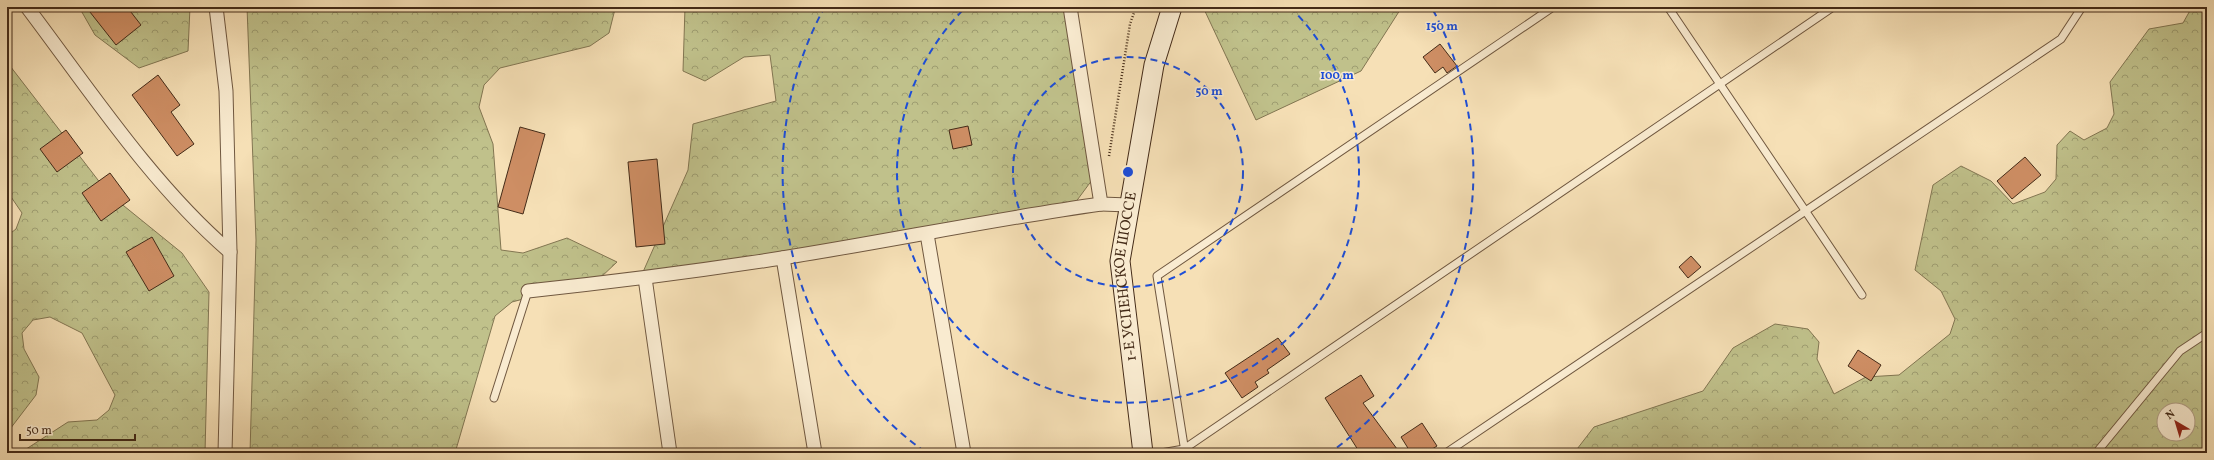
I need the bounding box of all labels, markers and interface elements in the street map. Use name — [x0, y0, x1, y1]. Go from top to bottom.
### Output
text: 150 m — [1426, 19, 1458, 35]
text: 100 m — [1320, 68, 1354, 84]
text: 50 m — [1195, 84, 1223, 100]
centre of rings — [1121, 165, 1135, 179]
street label: 1-Е УСПЕНСКОЕ ШОССЕ — [1109, 190, 1142, 362]
north arrow — [2156, 402, 2196, 442]
text: N — [2163, 407, 2179, 424]
scale bar — [20, 416, 135, 442]
text: 50 m — [26, 423, 52, 439]

